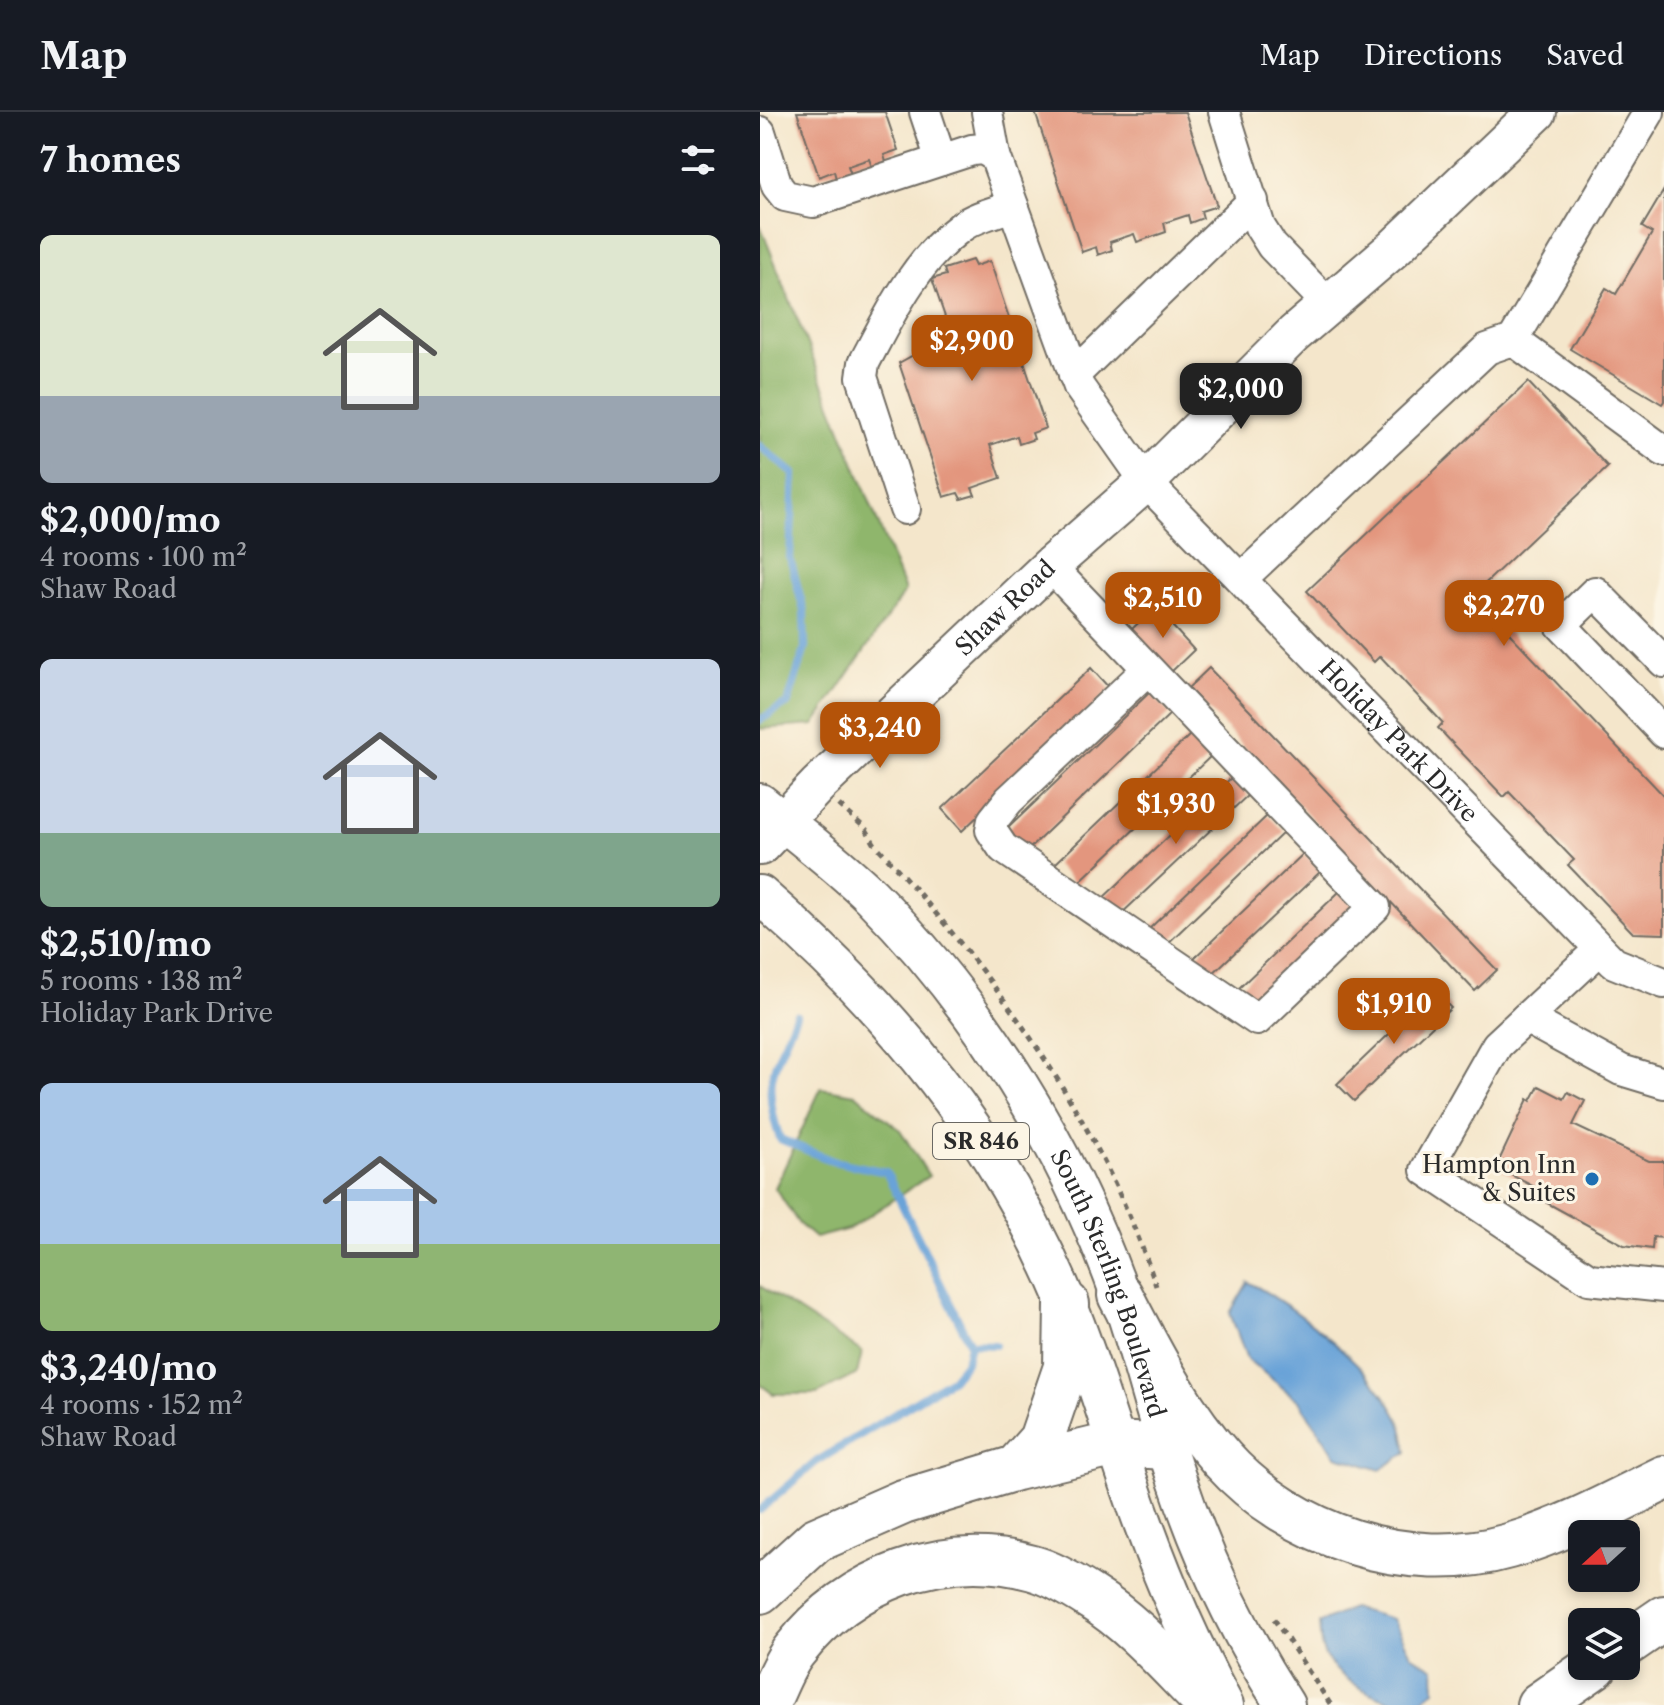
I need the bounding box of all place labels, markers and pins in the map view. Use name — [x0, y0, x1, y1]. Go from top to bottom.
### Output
pin: $2,900 — [907, 315, 1037, 383]
pin: $2,000 — [1176, 363, 1306, 431]
pin: $2,510 — [1098, 572, 1228, 640]
pin: $2,270 — [1439, 580, 1569, 648]
pin: $3,240 — [815, 702, 945, 770]
pin: $1,930 — [1111, 778, 1241, 846]
pin: $1,910 — [1329, 978, 1459, 1046]
place label: Hampton Inn & Suites — [1422, 1150, 1576, 1207]
marker: Hampton Inn & Suites — [1583, 1170, 1601, 1188]

